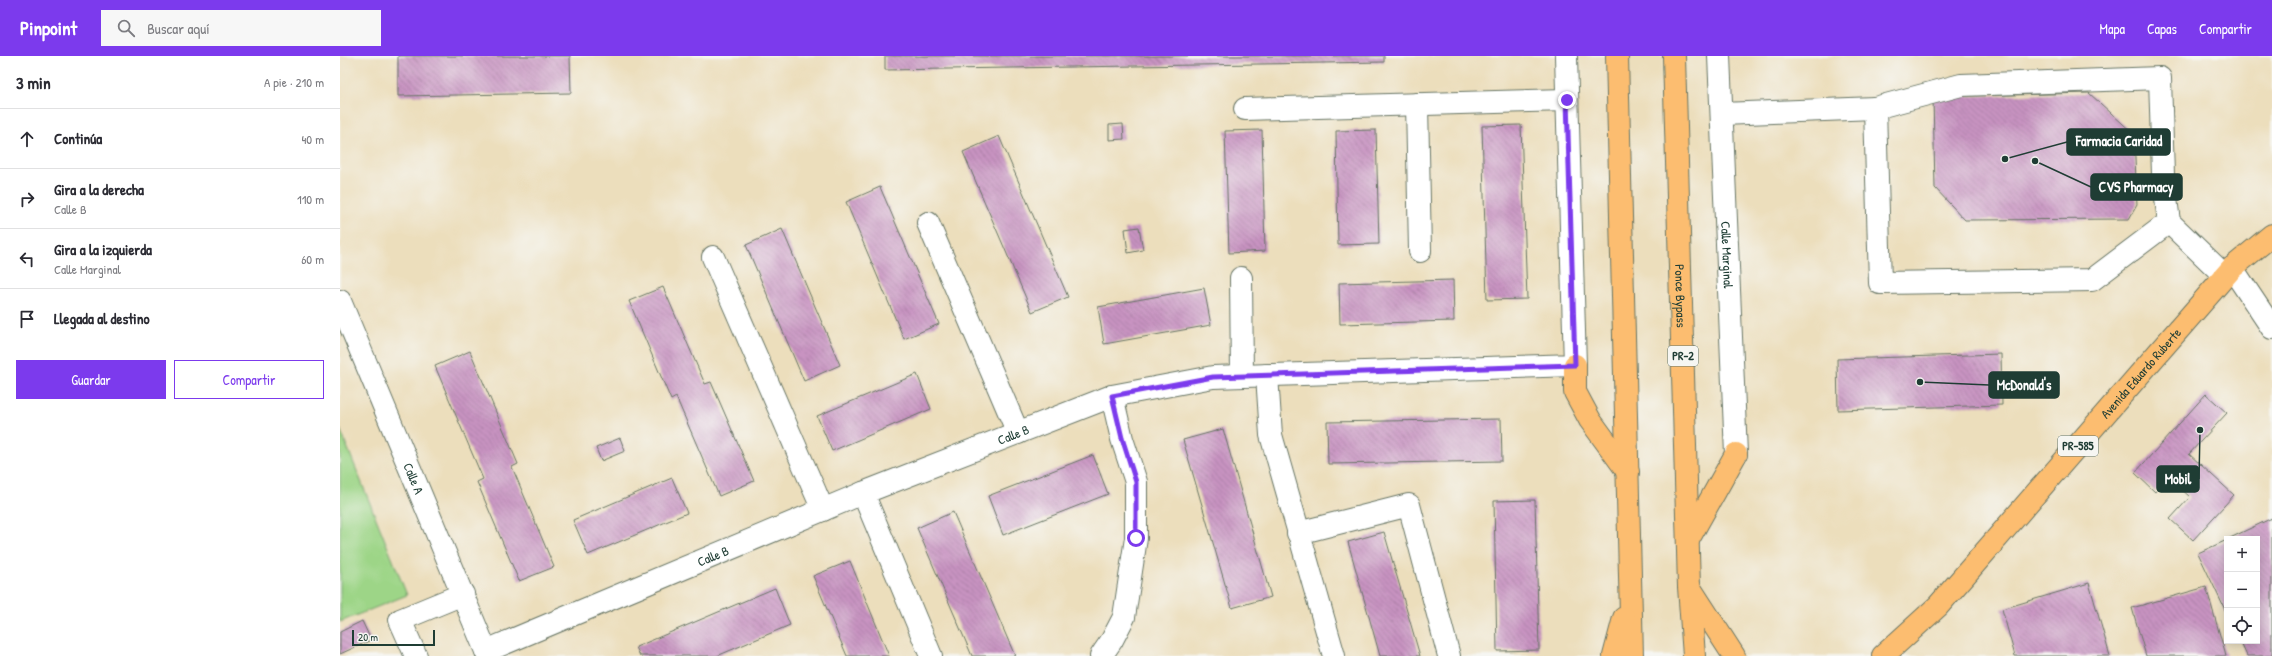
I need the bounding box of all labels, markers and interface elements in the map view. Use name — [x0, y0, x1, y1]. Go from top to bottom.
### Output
search box — [101, 10, 381, 46]
text: Pinpoint — [20, 15, 77, 41]
icon: search — [115, 17, 137, 39]
text: Buscar aquí — [147, 18, 210, 39]
text: Mapa — [2100, 19, 2125, 38]
text: Capas — [2147, 19, 2177, 38]
text: Compartir — [2199, 19, 2252, 38]
text: 3 min — [16, 71, 51, 94]
text: A pie · 210 m — [264, 73, 324, 91]
route end — [1558, 91, 1576, 109]
icon: ahead — [16, 128, 38, 150]
text: Continúa — [54, 128, 102, 149]
callout: Farmacia Caridad — [2067, 129, 2170, 155]
text: 40 m — [301, 130, 324, 148]
text: Farmacia Caridad — [2075, 131, 2163, 150]
callout: CVS Pharmacy — [2091, 174, 2182, 200]
text: CVS Pharmacy — [2098, 177, 2174, 198]
text: Gira a la derecha — [54, 179, 144, 200]
icon: right — [16, 188, 38, 210]
text: 110 m — [297, 190, 324, 208]
text: Calle B — [54, 200, 87, 218]
street label: Calle Marginal — [1717, 221, 1738, 289]
text: Gira a la izquierda — [54, 239, 152, 260]
icon: left — [16, 248, 38, 270]
text: 60 m — [301, 250, 324, 268]
text: Calle Marginal — [54, 260, 121, 278]
street label: Ponce Bypass — [1671, 264, 1691, 328]
icon: arrive — [16, 308, 38, 330]
text: Llegada al destino — [54, 308, 150, 329]
street label: Avenida Eduardo Ruberte — [2096, 324, 2185, 422]
road number: PR-2 — [1668, 346, 1698, 366]
button: Guardar — [16, 360, 166, 399]
button: Compartir — [174, 360, 324, 399]
callout: McDonald's — [1989, 372, 2059, 398]
text: McDonald's — [1997, 375, 2052, 394]
street label: Calle B — [995, 420, 1032, 449]
road number: PR-585 — [2058, 436, 2098, 456]
street label: Calle A — [399, 460, 429, 497]
callout: Mobil — [2157, 466, 2199, 492]
text: Mobil — [2165, 469, 2192, 488]
route start — [1127, 529, 1145, 547]
map controls — [2224, 536, 2260, 644]
button: + — [2224, 536, 2260, 572]
street label: Calle B — [694, 541, 732, 571]
button: − — [2224, 572, 2260, 608]
button: locate — [2224, 608, 2260, 644]
scale bar — [352, 628, 435, 647]
text: 20 m — [358, 630, 378, 644]

